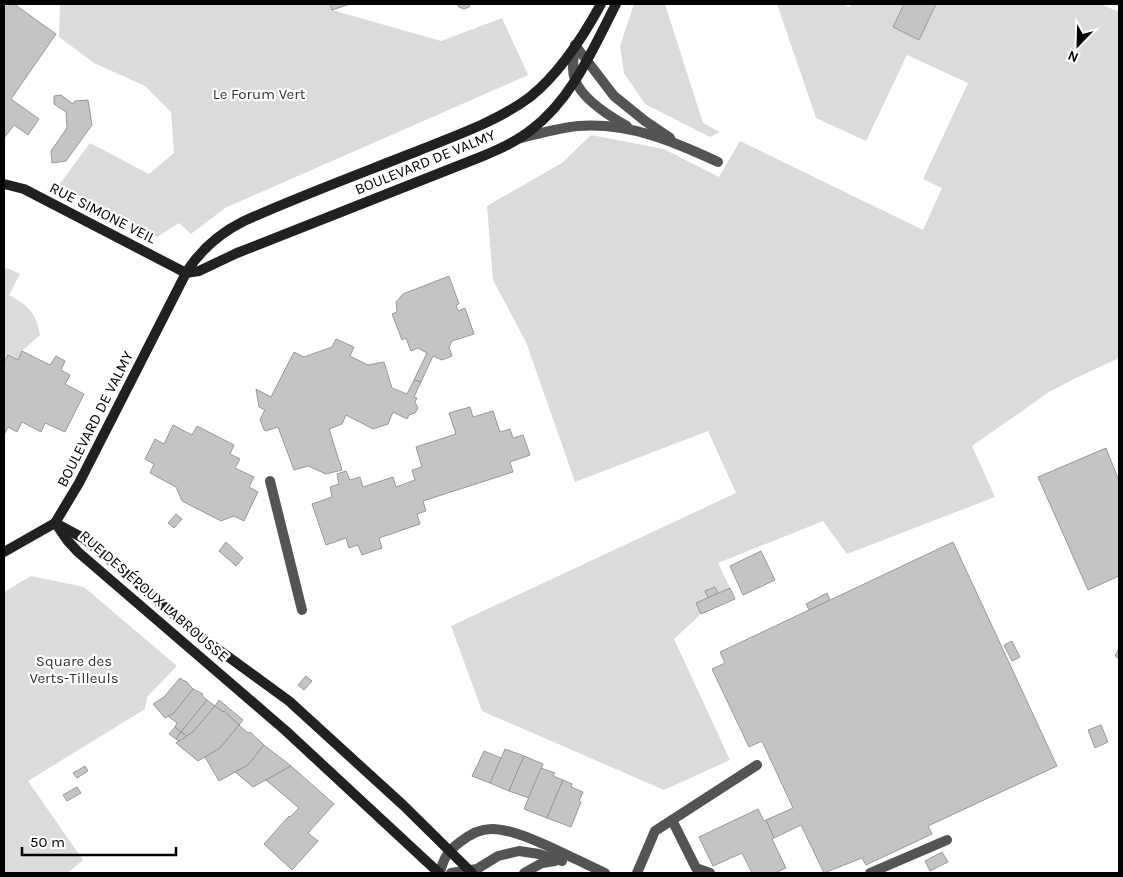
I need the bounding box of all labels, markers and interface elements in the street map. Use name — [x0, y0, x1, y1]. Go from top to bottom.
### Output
north arrow — [1053, 20, 1103, 70]
text: N — [1065, 47, 1081, 66]
park label: Le Forum Vert — [213, 85, 306, 103]
street label: BOULEVARD DE VALMY — [352, 125, 499, 198]
street label: RUE SIMONE VEIL — [47, 178, 159, 248]
street label: BOULEVARD DE VALMY — [53, 347, 137, 490]
street label: RUE DES ÉPOUX LABROUSSE — [76, 526, 232, 666]
park label: Square des Verts-Tilleuls — [29, 652, 119, 687]
scale bar — [22, 824, 176, 856]
text: 50 m — [30, 833, 65, 851]

